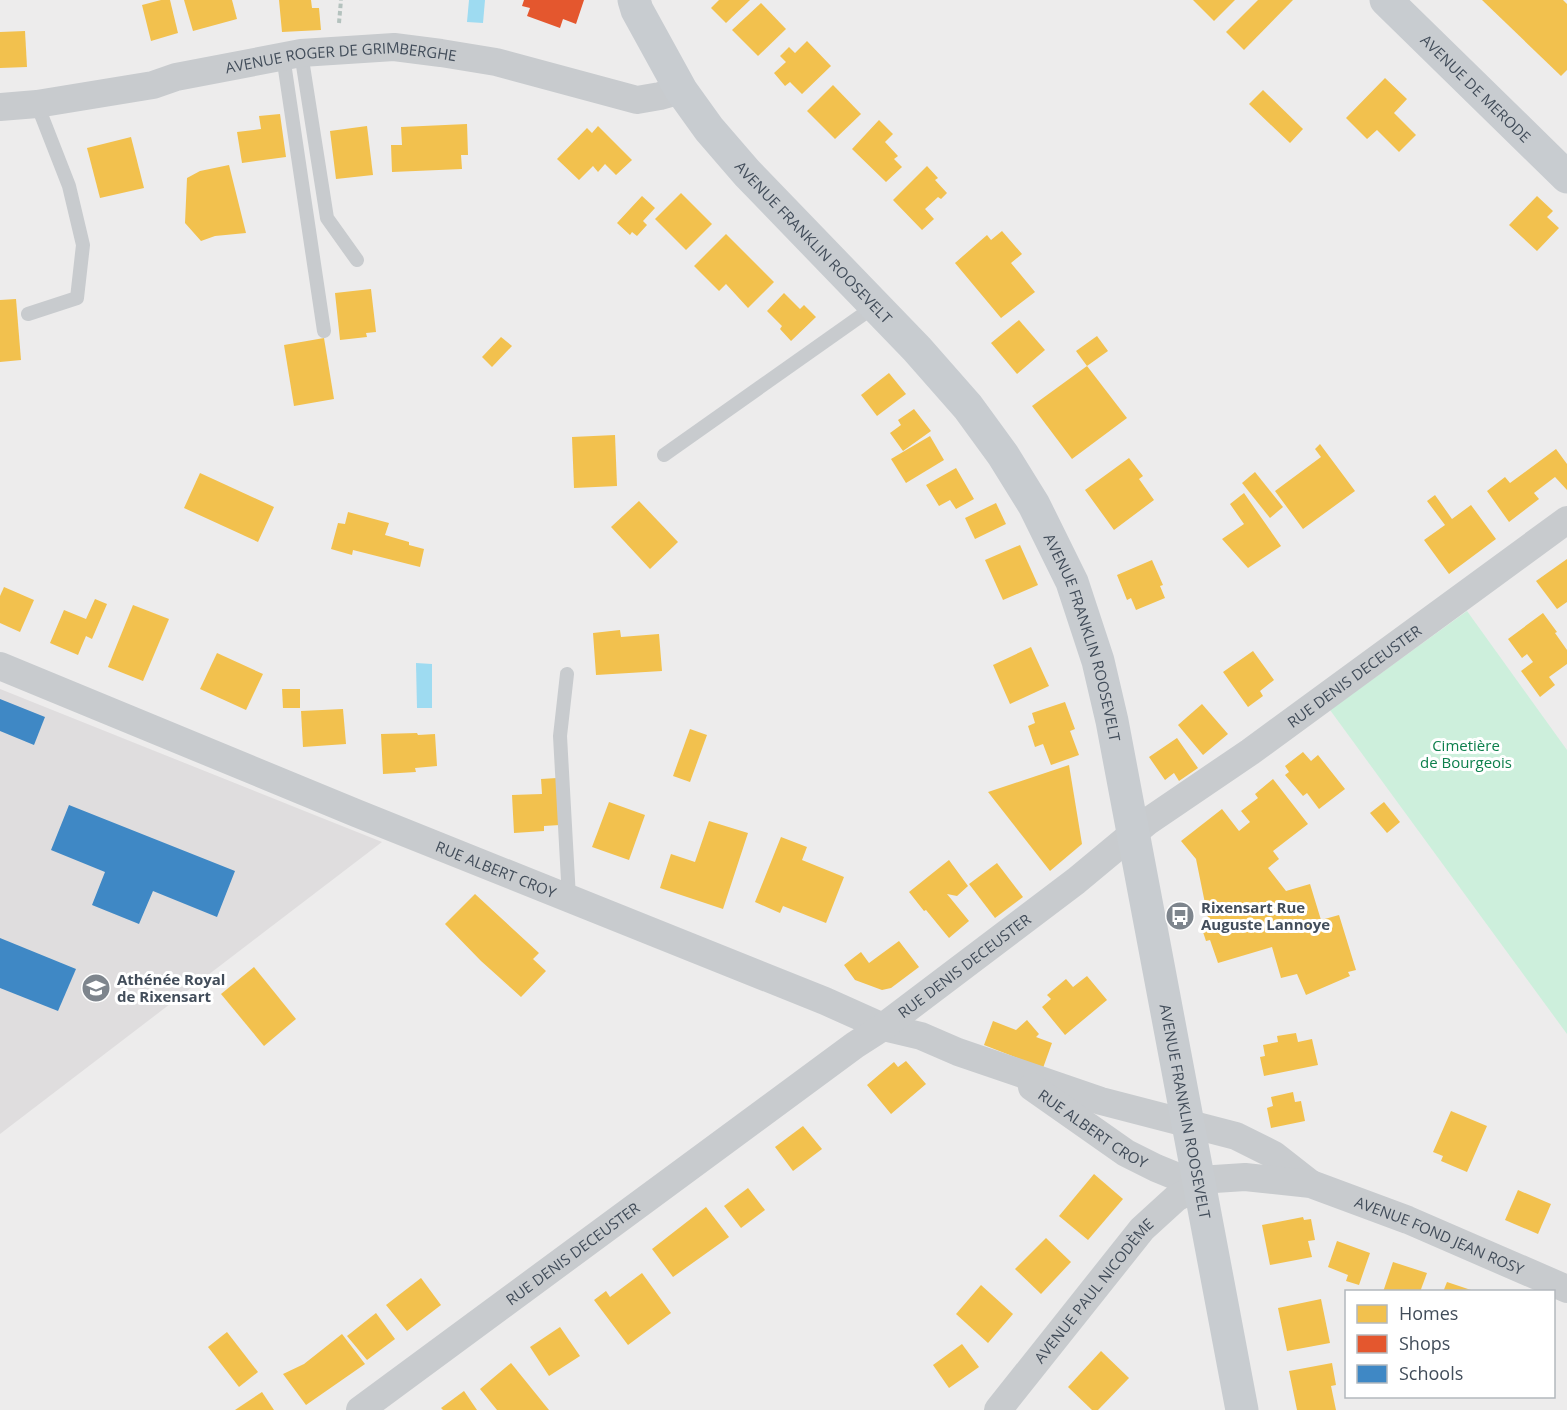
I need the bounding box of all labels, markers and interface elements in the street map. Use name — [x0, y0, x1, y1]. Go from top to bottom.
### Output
street label: AVENUE DE MERODE — [1417, 30, 1535, 146]
street label: AVENUE ROGER DE GRIMBERGHE — [224, 37, 458, 77]
street label: AVENUE FRANKLIN ROOSEVELT — [731, 157, 897, 328]
street label: AVENUE FRANKLIN ROOSEVELT — [1040, 530, 1126, 744]
street label: RUE DENIS DECEUSTER — [1283, 620, 1426, 732]
park label: Cimetière de Bourgeois — [1420, 735, 1512, 772]
street label: RUE ALBERT CROY — [433, 836, 560, 902]
place label: Rixensart Rue Auguste Lannoye — [1201, 897, 1330, 934]
bus stop icon: Rixensart Rue Auguste Lannoye — [1164, 900, 1196, 932]
street label: RUE DENIS DECEUSTER — [894, 909, 1035, 1022]
place label: Athénée Royal de Rixensart — [117, 969, 225, 1006]
school or university icon: Athénée Royal de Rixensart — [80, 972, 112, 1004]
street label: AVENUE FRANKLIN ROOSEVELT — [1156, 1002, 1216, 1221]
street label: RUE ALBERT CROY — [1034, 1085, 1152, 1173]
street label: AVENUE FOND JEAN ROSY — [1352, 1191, 1528, 1279]
street label: RUE DENIS DECEUSTER — [502, 1197, 644, 1309]
street label: AVENUE PAUL NICODÈME — [1029, 1214, 1157, 1367]
legend — [1345, 1290, 1555, 1398]
text: Homes — [1399, 1301, 1458, 1325]
text: Shops — [1399, 1331, 1450, 1355]
text: Schools — [1399, 1361, 1463, 1385]

